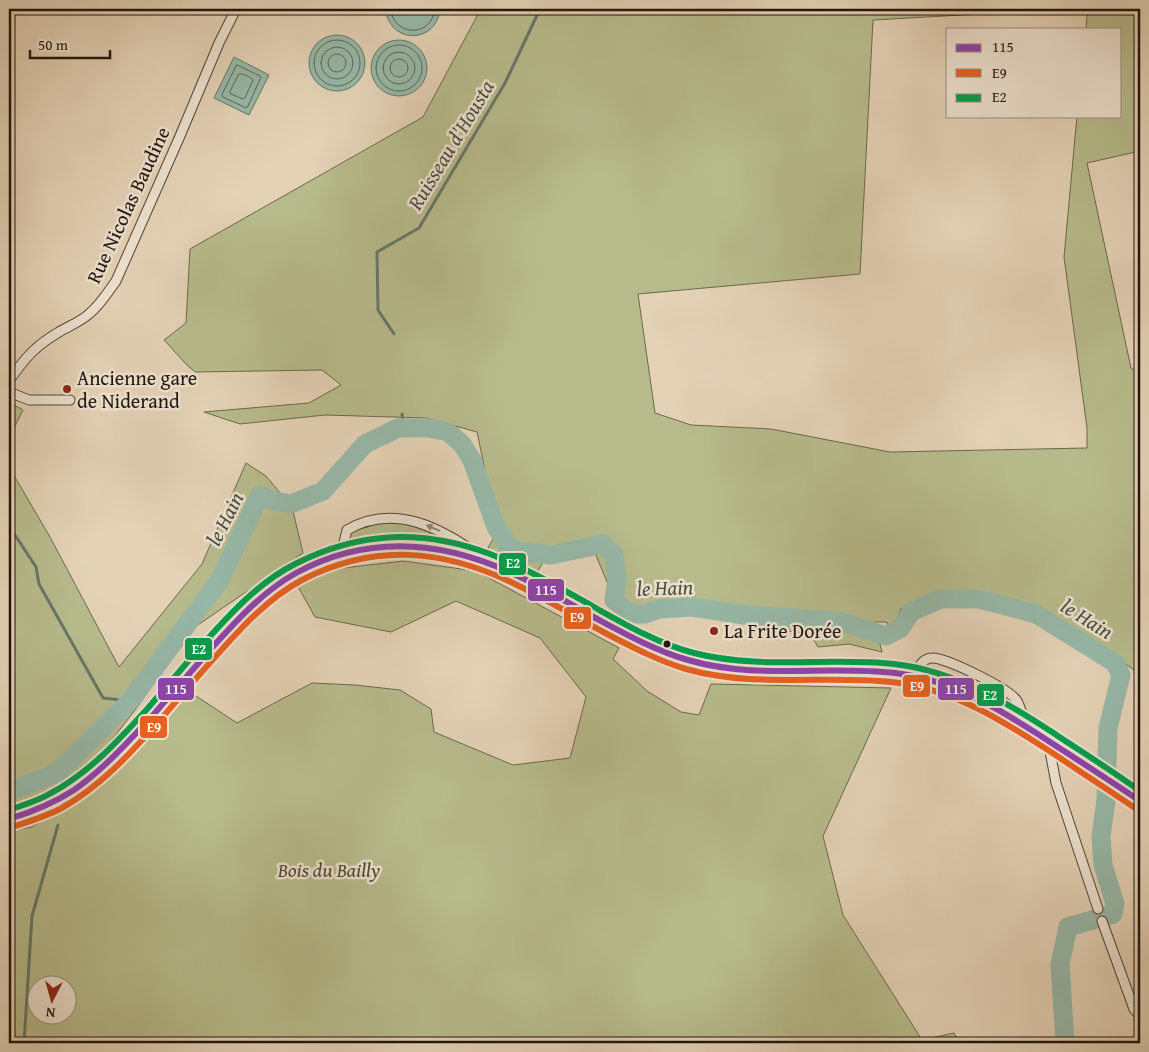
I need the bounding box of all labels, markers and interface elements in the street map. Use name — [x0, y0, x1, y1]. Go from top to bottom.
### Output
scale bar — [30, 28, 110, 60]
legend — [946, 28, 1122, 118]
text: 50 m — [38, 34, 69, 55]
text: 115 — [992, 36, 1014, 57]
text: E9 — [992, 62, 1007, 83]
water label: Ruisseau d'Housta — [399, 74, 502, 216]
text: E2 — [992, 86, 1007, 107]
street label: Rue Nicolas Baudine — [79, 122, 177, 288]
place label: Ancienne gare de Niderand — [77, 363, 197, 415]
marker: Ancienne gare de Niderand — [61, 383, 73, 395]
water label: le Hain — [198, 486, 251, 551]
one-way arrow — [426, 524, 440, 532]
line badge: E2 — [498, 552, 527, 576]
text: E2 — [506, 553, 520, 573]
water label: le Hain — [636, 571, 694, 604]
line badge: 115 — [527, 578, 565, 602]
text: 115 — [535, 580, 557, 600]
water label: le Hain — [1055, 590, 1120, 647]
line badge: E9 — [563, 606, 592, 630]
text: E9 — [570, 607, 584, 627]
place label: La Frite Dorée — [724, 616, 841, 645]
marker: La Frite Dorée — [708, 625, 720, 637]
line badge: E2 — [184, 637, 213, 661]
text: E2 — [192, 639, 206, 659]
unlabelled marker — [662, 639, 672, 649]
line badge: E9 — [902, 674, 931, 698]
text: E9 — [910, 676, 924, 696]
line badge: 115 — [157, 677, 195, 701]
line badge: 115 — [937, 677, 975, 701]
text: 115 — [165, 679, 187, 699]
text: 115 — [945, 679, 967, 699]
line badge: E2 — [976, 683, 1005, 707]
text: E2 — [983, 685, 997, 705]
line badge: E9 — [139, 715, 168, 739]
text: E9 — [147, 717, 161, 737]
park label: Bois du Bailly — [277, 855, 380, 884]
north arrow — [28, 974, 78, 1024]
text: N — [44, 1002, 56, 1023]

